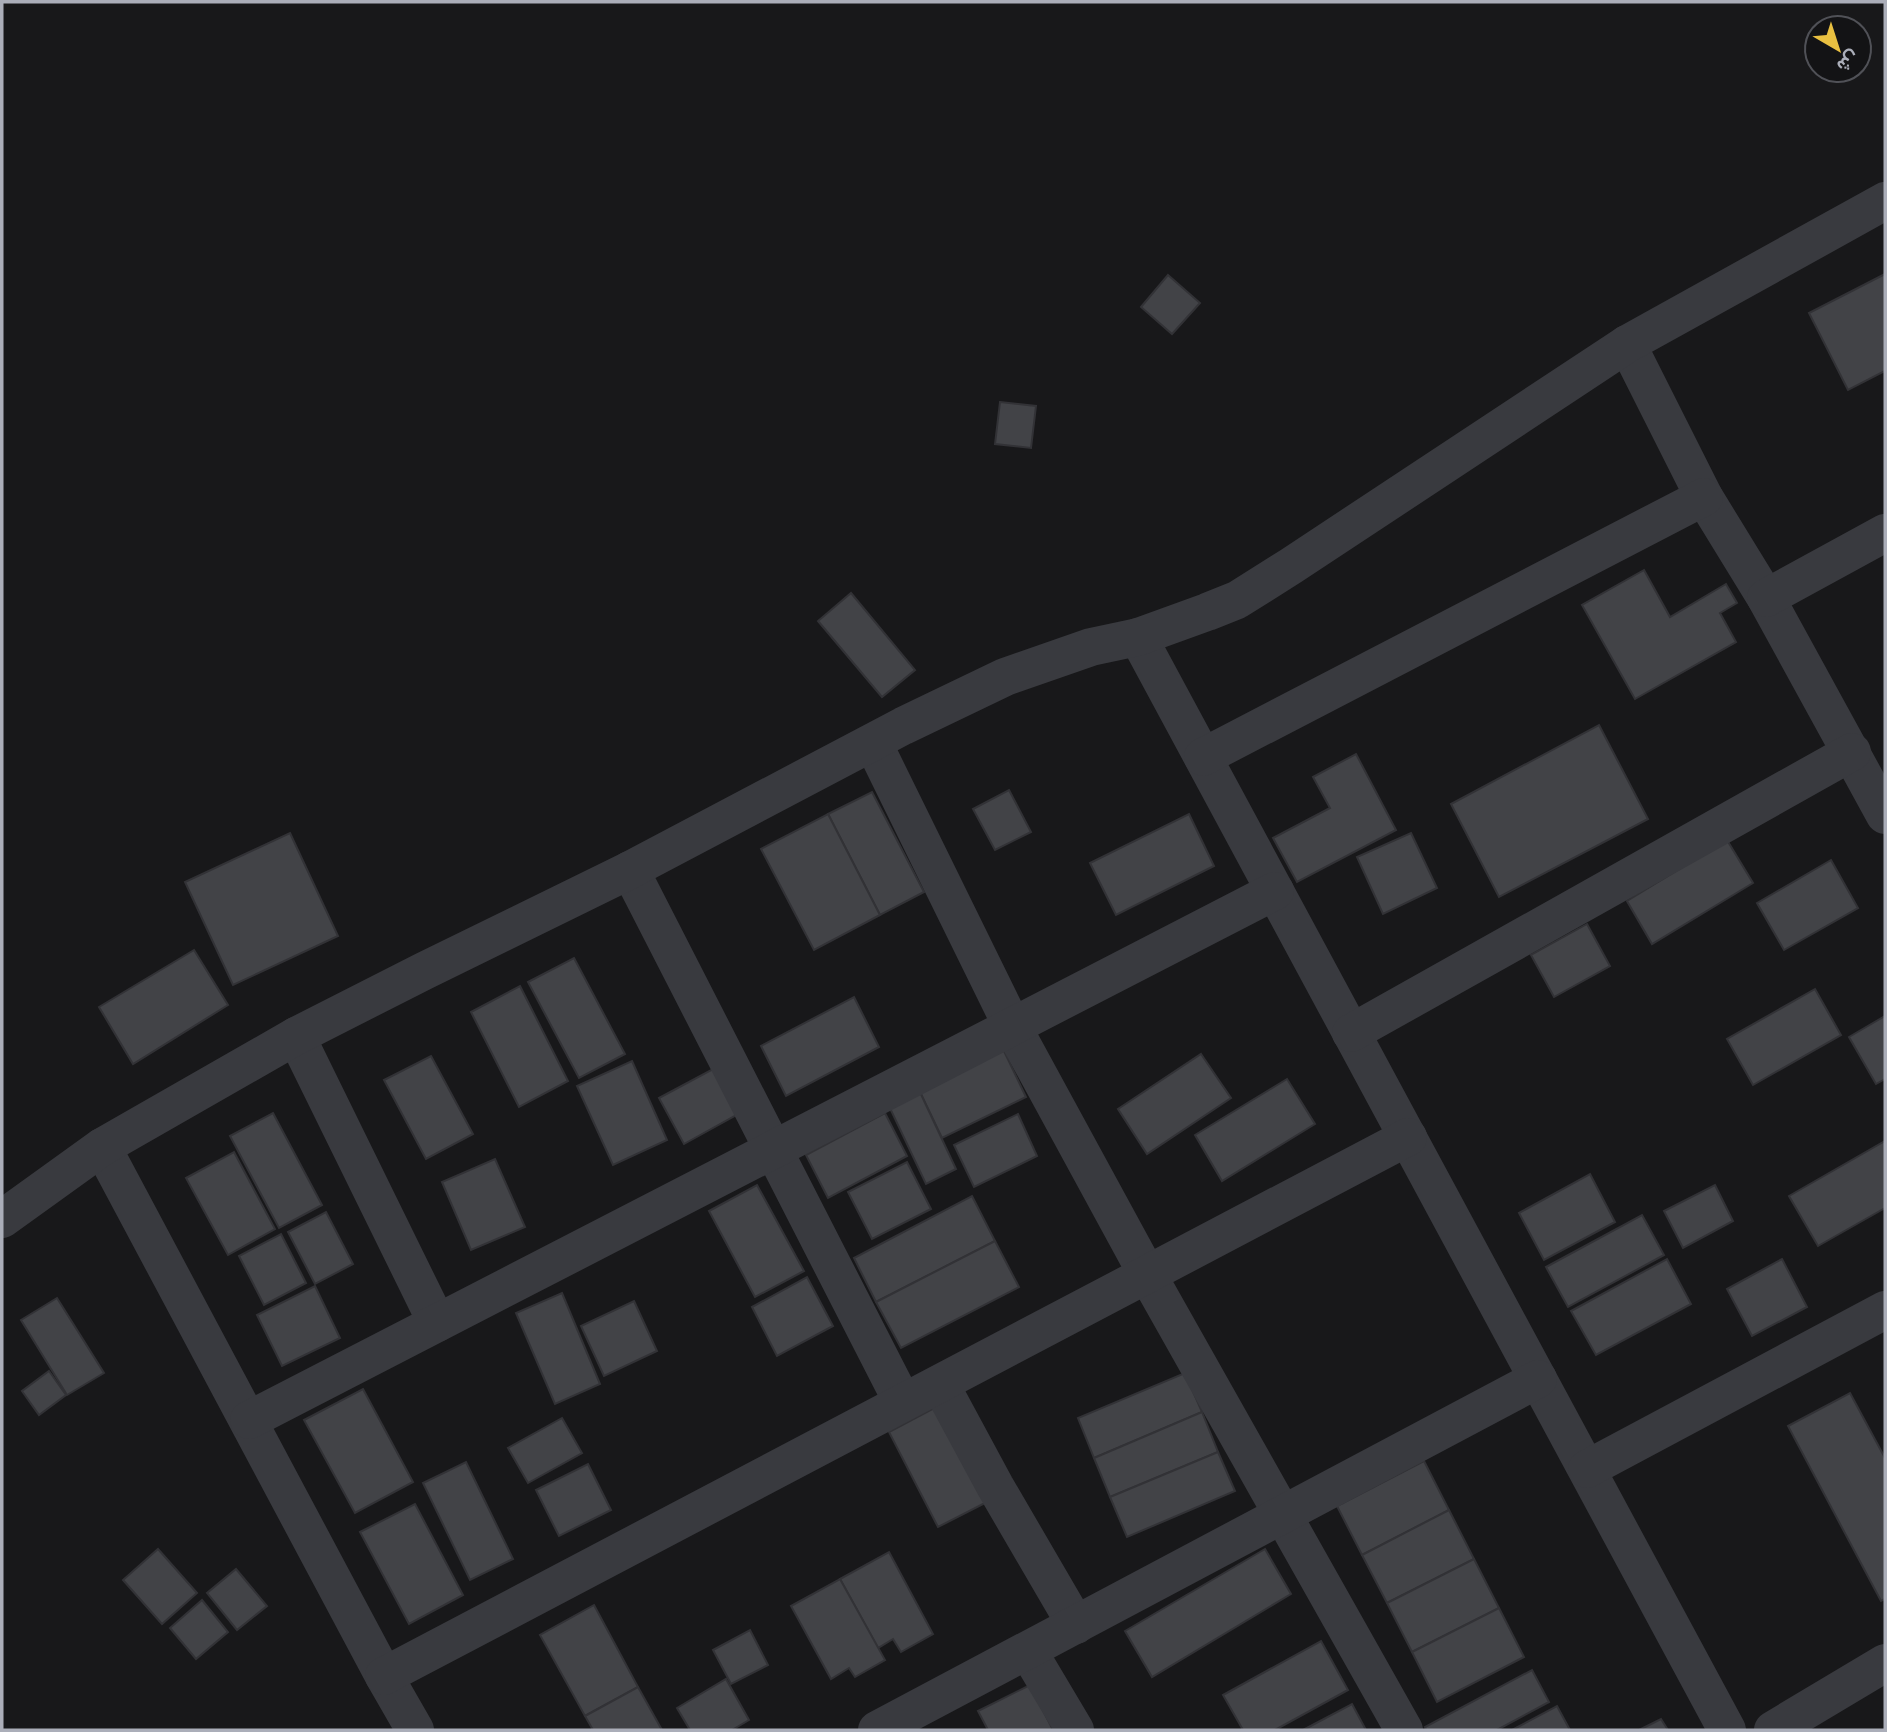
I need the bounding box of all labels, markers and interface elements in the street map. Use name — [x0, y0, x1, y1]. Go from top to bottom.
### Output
north arrow — [1803, 14, 1873, 84]
text: ش — [1832, 46, 1865, 79]

